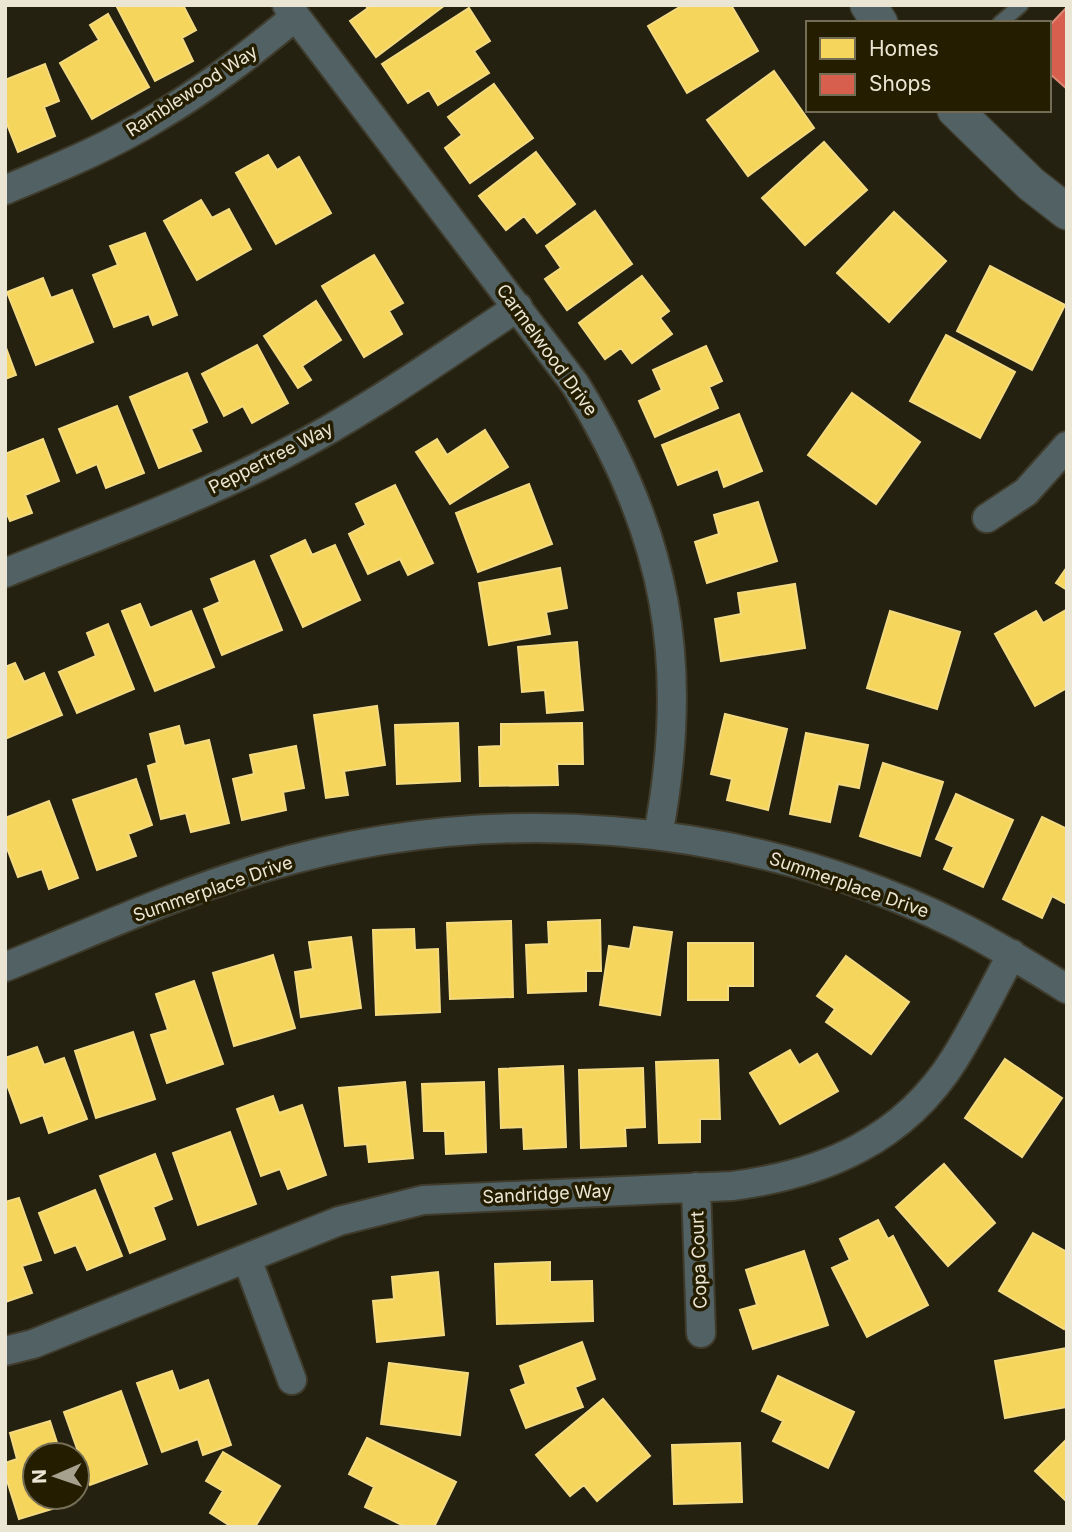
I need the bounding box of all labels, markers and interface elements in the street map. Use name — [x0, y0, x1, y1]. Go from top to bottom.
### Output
legend — [806, 21, 1051, 112]
text: Homes — [869, 36, 939, 61]
street label: Ramblewood Way — [122, 40, 261, 141]
text: Shops — [869, 71, 931, 96]
street label: Carmelwood Drive — [493, 280, 602, 420]
street label: Peppertree Way — [205, 417, 336, 498]
street label: Summerplace Drive — [767, 847, 932, 922]
street label: Summerplace Drive — [130, 851, 295, 926]
street label: Sandridge Way — [482, 1180, 612, 1207]
street label: Copa Court — [686, 1211, 711, 1309]
north arrow — [21, 1441, 91, 1511]
text: N — [28, 1469, 51, 1484]

